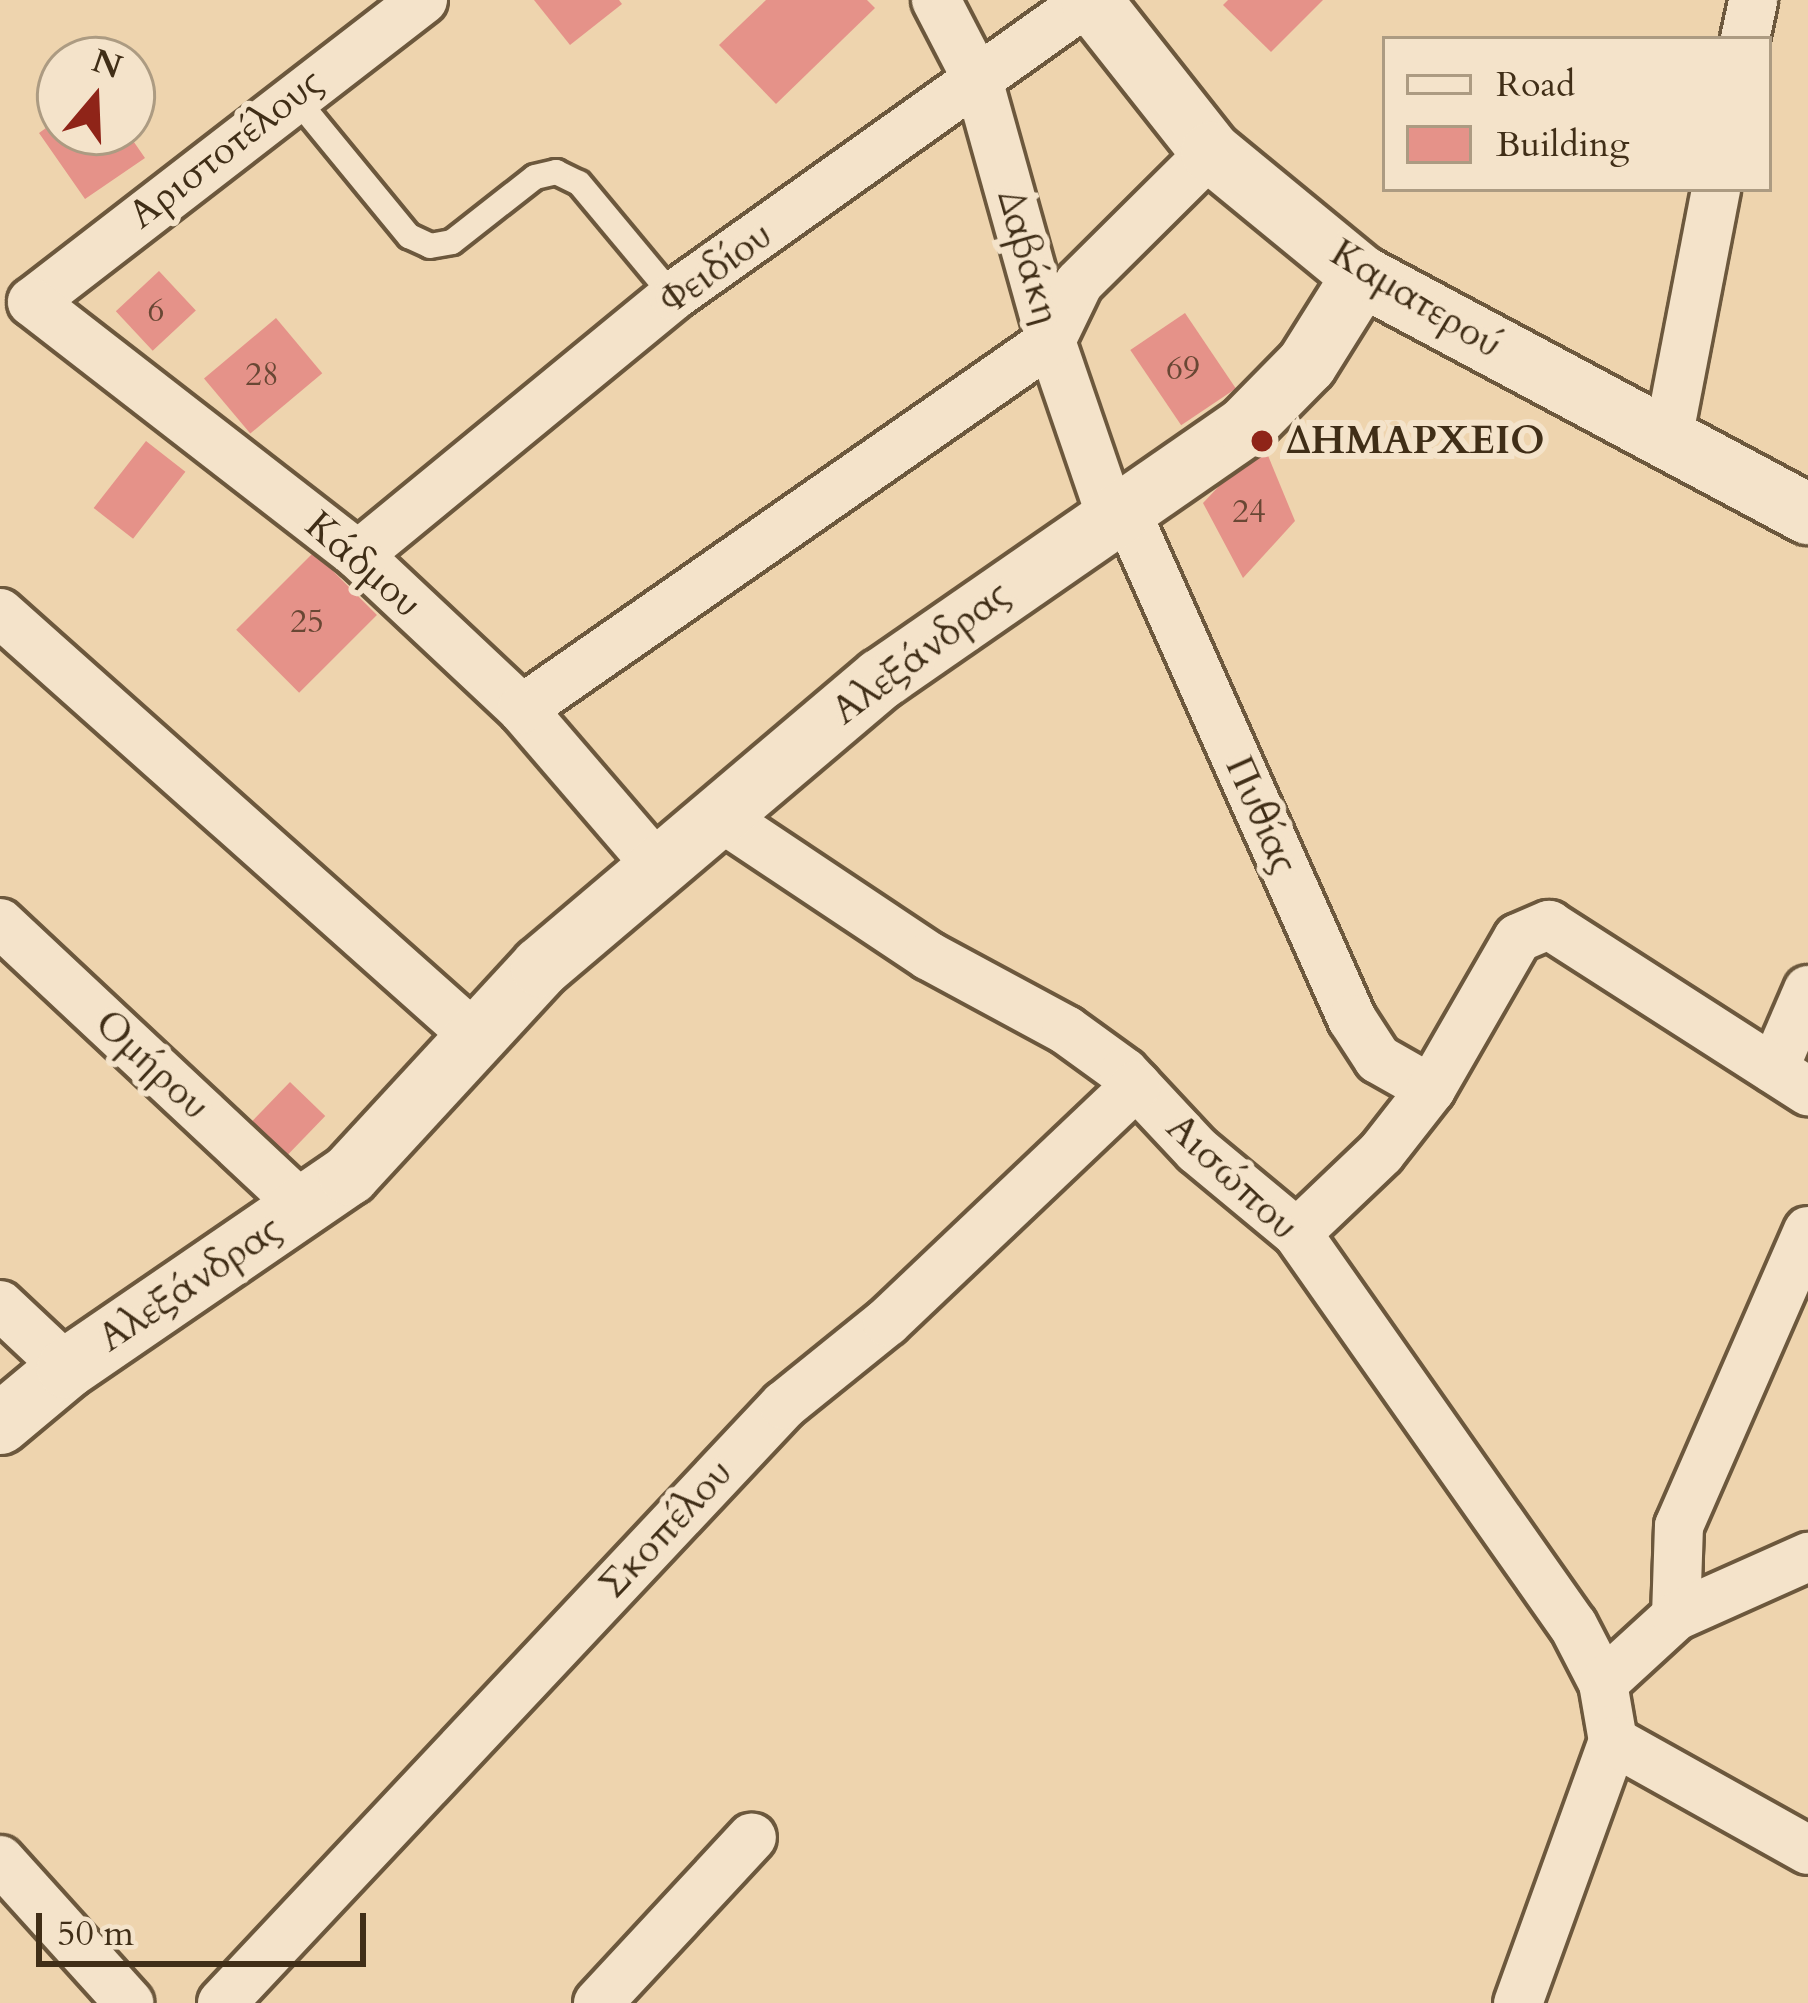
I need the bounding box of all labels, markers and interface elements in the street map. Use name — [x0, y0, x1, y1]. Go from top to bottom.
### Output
north arrow — [36, 36, 156, 156]
legend — [1382, 36, 1772, 192]
text: N — [86, 38, 128, 90]
street label: Αριστοτέλους — [120, 59, 332, 239]
text: Road — [1496, 60, 1575, 109]
text: Building — [1496, 120, 1629, 169]
street label: Δαβάκη — [987, 185, 1069, 329]
street label: Φειδίου — [651, 212, 781, 324]
street label: Καματερού — [1322, 230, 1510, 368]
house number: 6 — [148, 291, 164, 331]
house number: 69 — [1166, 349, 1200, 389]
house number: 28 — [245, 355, 279, 395]
place label: ΔΗΜΑΡΧΕΙΟ — [1286, 418, 1545, 464]
marker: ΔΗΜΑΡΧΕΙΟ — [1249, 428, 1275, 454]
house number: 24 — [1232, 492, 1266, 532]
street label: Κάδμου — [296, 502, 430, 628]
street label: Αλεξάνδρας — [823, 571, 1019, 735]
house number: 25 — [290, 602, 324, 642]
street label: Πυθίας — [1215, 749, 1307, 881]
street label: Ομήρου — [85, 1000, 219, 1130]
street label: Αισώπου — [1157, 1104, 1307, 1250]
street label: Αλεξάνδρας — [90, 1206, 290, 1362]
street label: Σκοπέλου — [590, 1450, 742, 1608]
scale bar — [42, 1889, 372, 1963]
text: 50 m — [57, 1909, 134, 1958]

